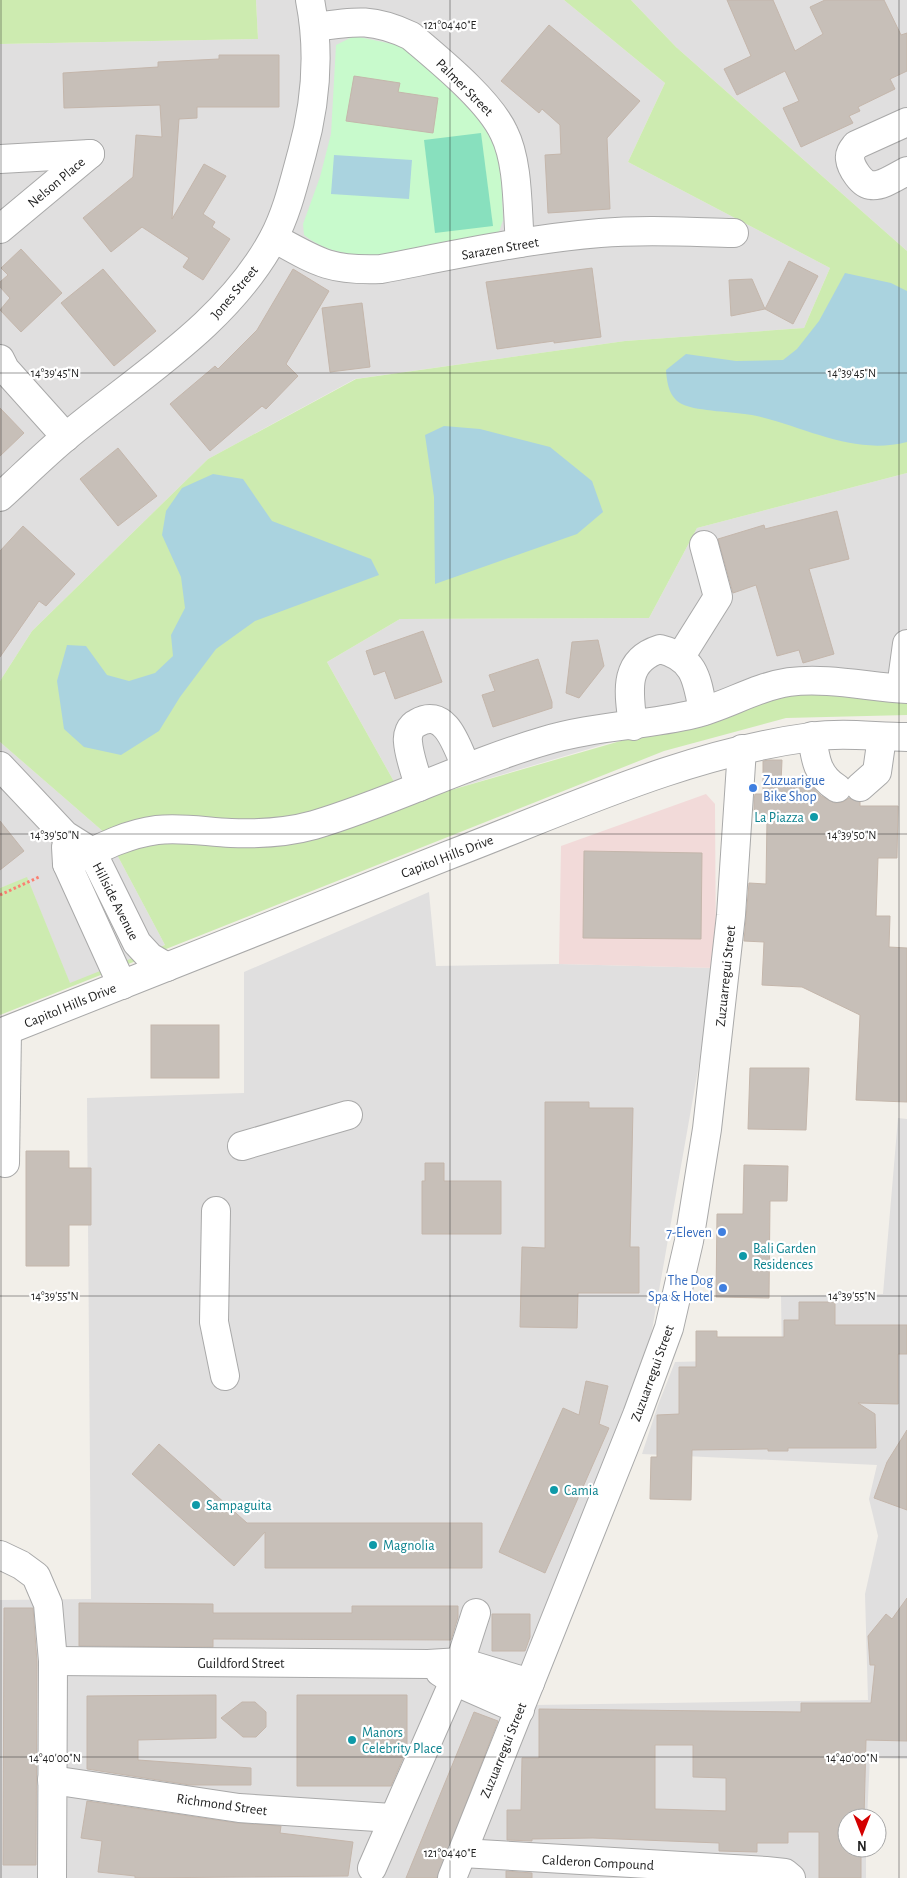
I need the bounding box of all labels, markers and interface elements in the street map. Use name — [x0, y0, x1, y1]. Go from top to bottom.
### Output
text: 121°04'40"E — [424, 19, 477, 31]
street label: Palmer Street — [433, 56, 496, 119]
street label: Nelson Place — [25, 155, 88, 211]
street label: Sarazen Street — [461, 235, 540, 263]
street label: Jones Street — [209, 263, 261, 322]
text: 14°39'45"N — [31, 367, 79, 379]
text: 14°39'45"N — [828, 367, 876, 379]
place label: Zuzuarigue Bike Shop — [763, 774, 825, 804]
marker: Zuzuarigue Bike Shop — [747, 782, 759, 794]
place label: La Piazza — [754, 811, 805, 825]
marker: La Piazza — [808, 811, 820, 823]
text: 14°39'50"N — [31, 829, 79, 841]
text: 14°39'50"N — [828, 829, 876, 841]
street label: Capitol Hills Drive — [399, 833, 495, 881]
street label: Hillside Avenue — [90, 860, 141, 943]
street label: Zuzuarregui Street — [714, 924, 738, 1027]
street label: Capitol Hills Drive — [22, 981, 118, 1031]
place label: 7-Eleven — [666, 1226, 712, 1240]
marker: 7-Eleven — [716, 1226, 728, 1238]
place label: Bali Garden Residences — [753, 1242, 816, 1272]
marker: Bali Garden Residences — [737, 1250, 749, 1262]
place label: The Dog Spa & Hotel — [648, 1274, 713, 1304]
marker: The Dog Spa & Hotel — [717, 1282, 729, 1294]
text: 14°39'55"N — [31, 1290, 79, 1302]
text: 14°39'55"N — [828, 1290, 876, 1302]
street label: Zuzuarregui Street — [629, 1323, 677, 1423]
marker: Camia — [548, 1484, 560, 1496]
place label: Camia — [564, 1484, 599, 1498]
marker: Sampaguita — [190, 1499, 202, 1511]
place label: Sampaguita — [206, 1499, 272, 1513]
marker: Magnolia — [367, 1539, 379, 1551]
place label: Magnolia — [383, 1539, 435, 1553]
street label: Guildford Street — [197, 1657, 285, 1671]
street label: Zuzuarregui Street — [478, 1700, 530, 1800]
place label: Manors Celebrity Place — [362, 1726, 442, 1756]
marker: Manors Celebrity Place — [346, 1734, 358, 1746]
text: 14°40'00"N — [29, 1752, 81, 1764]
text: 14°40'00"N — [826, 1752, 878, 1764]
street label: Richmond Street — [176, 1792, 269, 1818]
north arrow — [837, 1808, 887, 1858]
text: N — [857, 1838, 867, 1852]
text: 121°04'40"E — [424, 1847, 477, 1859]
street label: Calderon Compound — [542, 1853, 654, 1873]

